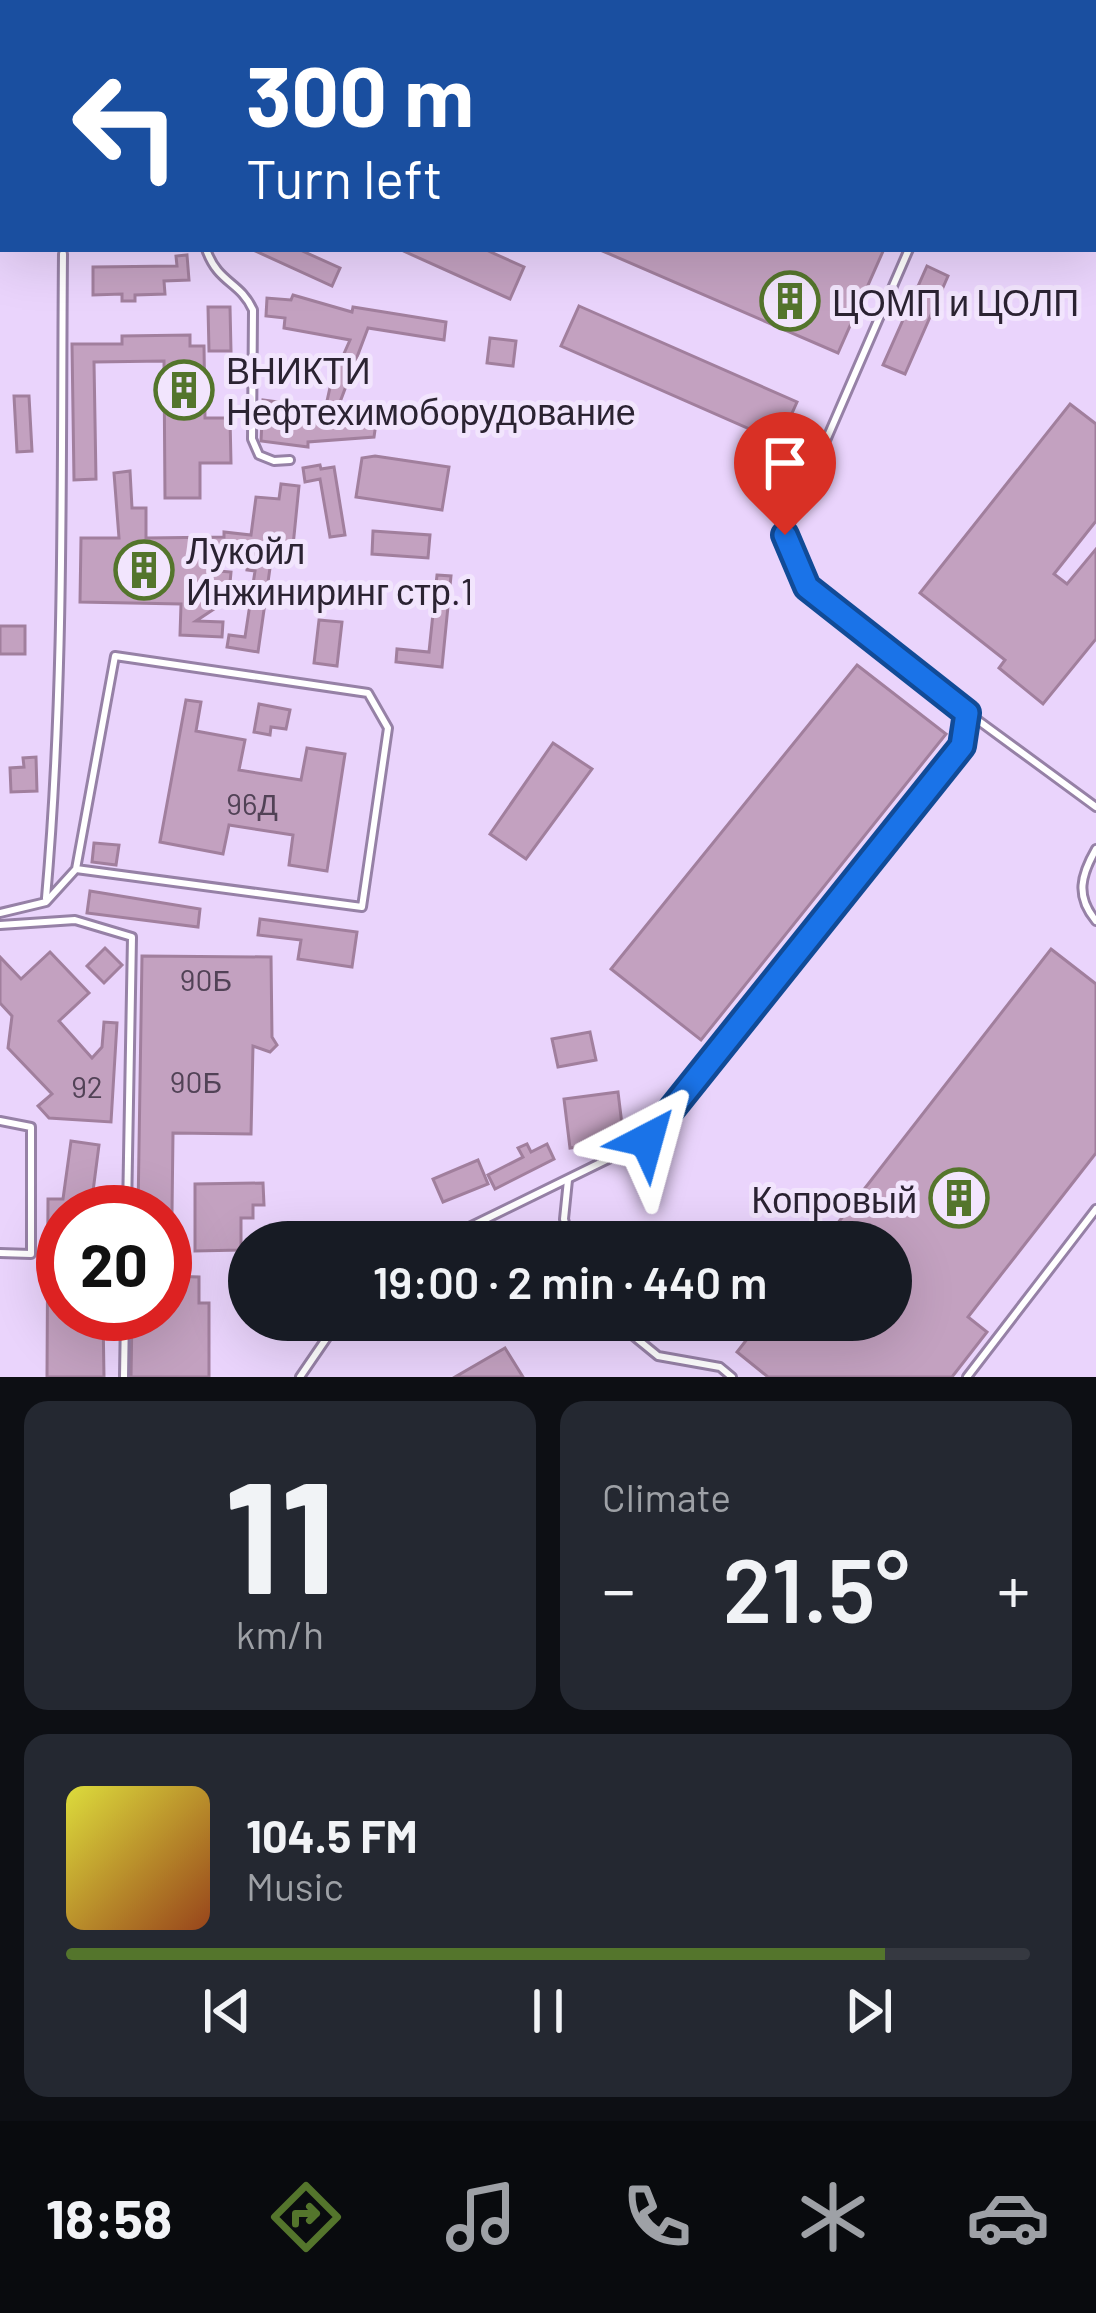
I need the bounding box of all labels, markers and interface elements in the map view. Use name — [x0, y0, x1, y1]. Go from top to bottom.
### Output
text: 300 m — [246, 43, 474, 144]
icon: left — [48, 48, 204, 204]
text: Turn left — [246, 145, 443, 210]
building icon: ЦОМП и ЦОЛП — [759, 270, 821, 332]
place label: ЦОМП и ЦОЛП — [832, 280, 1079, 324]
place label: ВНИКТИ Нефтехимоборудование — [226, 348, 636, 433]
building icon: ВНИКТИ Нефтехимоборудование — [153, 359, 215, 421]
pin — [734, 412, 836, 535]
icon: arrive — [752, 430, 818, 496]
place label: Лукойл Инжиниринг стр.1 — [186, 528, 473, 613]
building icon: Лукойл Инжиниринг стр.1 — [113, 539, 175, 601]
house number: 96Д — [226, 785, 278, 821]
house number: 90Б — [180, 961, 232, 997]
house number: 90Б — [170, 1063, 222, 1099]
house number: 92 — [71, 1068, 103, 1104]
position arrow — [584, 1077, 710, 1203]
building icon: Копровый — [928, 1167, 990, 1229]
place label: Копровый — [751, 1177, 917, 1221]
speed limit sign: 20 — [36, 1185, 192, 1341]
text: 19:00 · 2 min · 440 m — [373, 1254, 767, 1308]
text: 11 — [224, 1438, 336, 1625]
text: Climate — [602, 1473, 731, 1520]
text: 21.5° — [723, 1533, 909, 1641]
text: − — [602, 1548, 635, 1627]
text: + — [997, 1548, 1030, 1627]
text: km/h — [236, 1610, 324, 1657]
text: 104.5 FM — [246, 1808, 418, 1862]
text: Music — [246, 1862, 344, 1909]
icon: previous — [194, 1978, 260, 2044]
icon: pause — [515, 1978, 581, 2044]
icon: next — [836, 1978, 902, 2044]
icon: directions — [264, 2175, 348, 2259]
icon: music — [439, 2175, 523, 2259]
icon: phone — [615, 2175, 699, 2259]
icon: climate — [791, 2175, 875, 2259]
icon: car — [966, 2175, 1050, 2259]
text: 18:58 — [46, 2185, 172, 2250]

